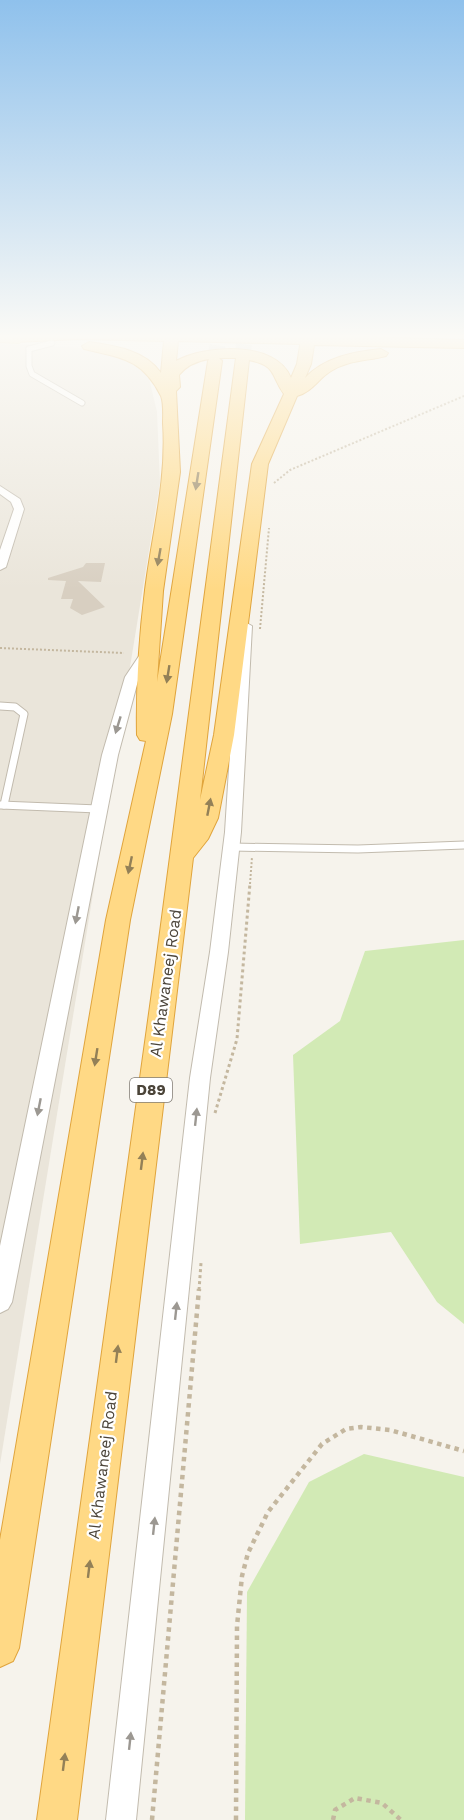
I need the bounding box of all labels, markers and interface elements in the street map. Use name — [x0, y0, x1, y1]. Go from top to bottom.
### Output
one-way arrow — [192, 472, 201, 491]
one-way arrow — [154, 548, 163, 567]
one-way arrow — [163, 665, 172, 684]
one-way arrow — [113, 716, 122, 734]
one-way arrow — [205, 797, 214, 816]
one-way arrow — [125, 856, 134, 875]
one-way arrow — [72, 906, 81, 925]
street label: Al Khawaneej Road — [146, 908, 185, 1058]
one-way arrow — [91, 1048, 100, 1067]
road number: D89 — [130, 1078, 172, 1102]
one-way arrow — [34, 1097, 43, 1116]
one-way arrow — [191, 1108, 201, 1127]
one-way arrow — [137, 1151, 146, 1170]
one-way arrow — [172, 1302, 181, 1321]
one-way arrow — [112, 1345, 121, 1364]
street label: Al Khawaneej Road — [84, 1390, 121, 1540]
one-way arrow — [149, 1517, 158, 1536]
one-way arrow — [84, 1559, 94, 1578]
one-way arrow — [125, 1731, 135, 1750]
one-way arrow — [59, 1752, 69, 1771]

